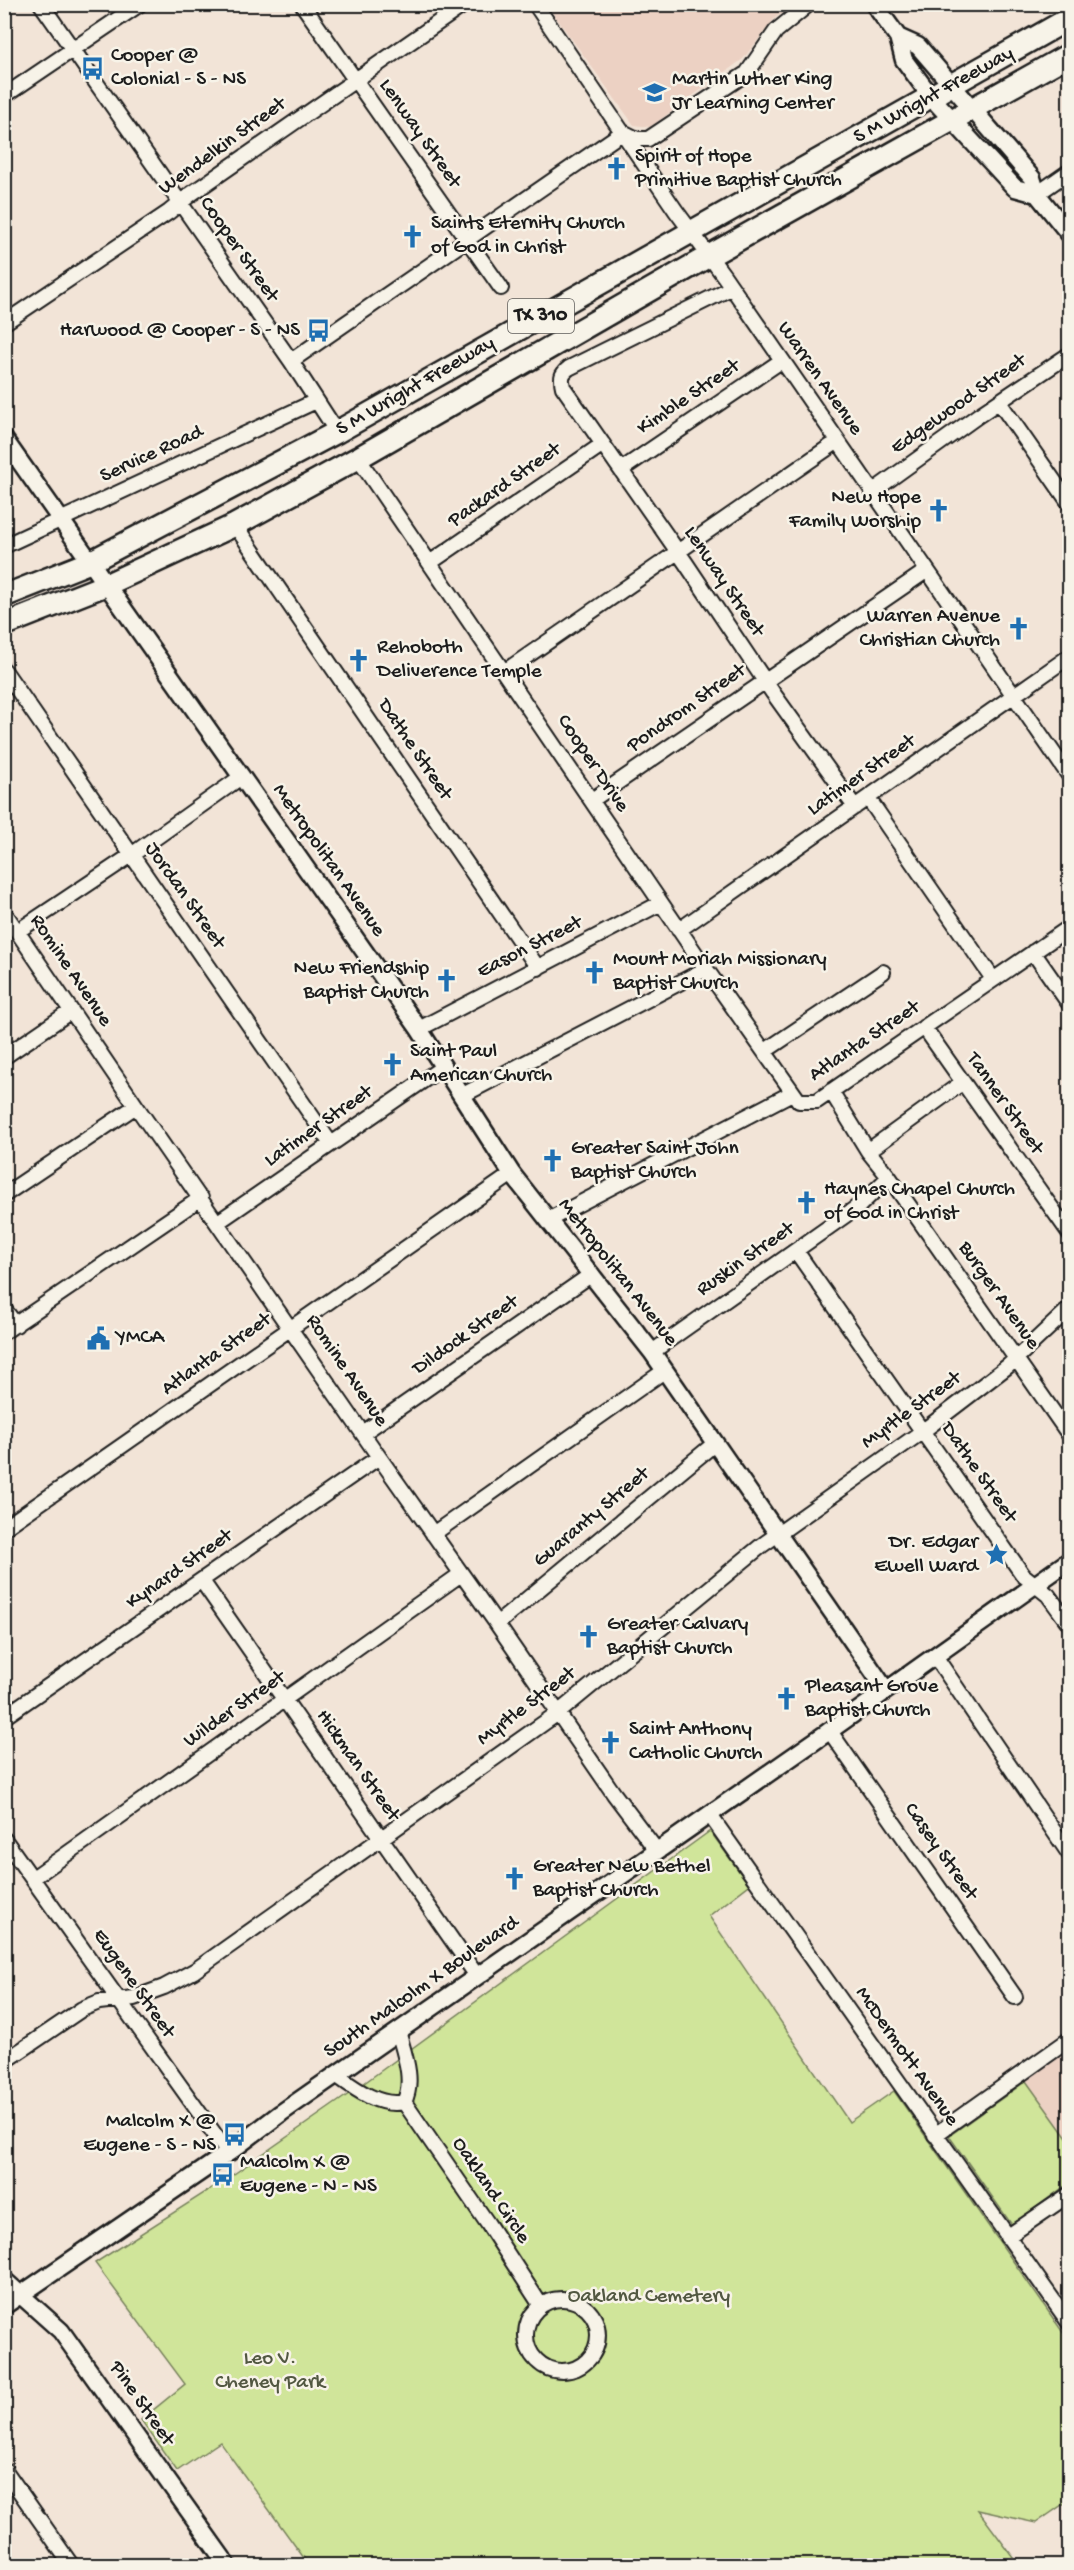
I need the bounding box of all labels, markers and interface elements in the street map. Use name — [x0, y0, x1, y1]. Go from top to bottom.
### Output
street label: S M Wright Freeway — [850, 42, 1018, 150]
place label: Cooper @ Colonial - S - NS — [111, 44, 246, 93]
bus stop icon: Cooper @ Colonial - S - NS — [80, 55, 106, 81]
place label: Martin Luther King Jr Learning Center — [672, 68, 835, 117]
street label: Lenway Street — [372, 75, 467, 195]
school or university icon: Martin Luther King Jr Learning Center — [641, 79, 667, 105]
street label: Wendelkin Street — [154, 91, 294, 202]
place label: Spirit of Hope Primitive Baptist Church — [634, 145, 842, 194]
church icon: Spirit of Hope Primitive Baptist Church — [604, 156, 630, 182]
street label: Cooper Street — [193, 193, 285, 309]
place label: Saints Eternity Church of God in Christ — [431, 212, 625, 261]
church icon: Saints Eternity Church of God in Christ — [400, 223, 426, 249]
road number: TX 310 — [508, 299, 574, 333]
street label: Warren Avenue — [771, 317, 868, 442]
bus stop icon: Harwood @ Cooper - S - NS — [305, 318, 331, 344]
place label: Harwood @ Cooper - S - NS — [60, 319, 300, 344]
street label: S M Wright Freeway — [332, 331, 500, 443]
street label: Edgewood Street — [886, 348, 1033, 461]
street label: Kimble Street — [633, 353, 747, 442]
street label: Service Road — [97, 420, 209, 490]
street label: Packard Street — [443, 436, 568, 535]
place label: New Hope Family Worship — [788, 486, 922, 535]
church icon: New Hope Family Worship — [926, 497, 952, 523]
street label: Lenway Street — [677, 522, 770, 644]
place label: Warren Avenue Christian Church — [860, 605, 1001, 654]
church icon: Warren Avenue Christian Church — [1005, 616, 1031, 642]
place label: Rehoboth Deliverence Temple — [375, 636, 543, 685]
church icon: Rehoboth Deliverence Temple — [346, 647, 372, 673]
street label: Pondrom Street — [622, 658, 753, 760]
street label: Dathe Street — [370, 693, 458, 808]
street label: Cooper Drive — [550, 710, 634, 819]
street label: Latimer Street — [803, 728, 923, 823]
street label: Metropolitan Avenue — [266, 780, 391, 943]
street label: Jordan Street — [138, 838, 231, 956]
street label: Romine Avenue — [23, 910, 117, 1033]
street label: Eason Street — [473, 910, 589, 985]
place label: Mount Moriah Missionary Baptist Church — [612, 948, 827, 997]
place label: New Friendship Baptist Church — [293, 957, 430, 1006]
church icon: Mount Moriah Missionary Baptist Church — [582, 959, 608, 985]
church icon: New Friendship Baptist Church — [434, 968, 460, 994]
street label: Atlanta Street — [805, 994, 927, 1088]
place label: Saint Paul American Church — [410, 1040, 552, 1089]
street label: Tanner Street — [959, 1047, 1050, 1162]
church icon: Saint Paul American Church — [379, 1051, 405, 1077]
street label: Latimer Street — [260, 1079, 380, 1174]
place label: Greater Saint John Baptist Church — [570, 1137, 739, 1186]
church icon: Greater Saint John Baptist Church — [540, 1148, 566, 1174]
place label: Haynes Chapel Church of God in Christ — [824, 1178, 1015, 1227]
church icon: Haynes Chapel Church of God in Christ — [793, 1189, 819, 1215]
street label: Metropolitan Avenue — [551, 1194, 683, 1353]
street label: Ruskin Street — [692, 1216, 802, 1303]
street label: Burger Avenue — [951, 1236, 1045, 1356]
street label: Dildock Street — [407, 1289, 526, 1383]
street label: Atlanta Street — [157, 1307, 279, 1402]
street label: Romine Avenue — [299, 1310, 393, 1433]
public building icon: YMCA — [85, 1325, 111, 1351]
place label: YMCA — [114, 1326, 166, 1351]
street label: Myrtle Street — [857, 1365, 969, 1456]
street label: Dathe Street — [933, 1416, 1023, 1530]
street label: Guaranty Street — [529, 1461, 657, 1574]
street label: Kynard Street — [122, 1523, 240, 1616]
place label: Dr. Edgar Ewell Ward — [874, 1531, 980, 1580]
place icon: Dr. Edgar Ewell Ward — [983, 1542, 1009, 1568]
place label: Greater Calvary Baptist Church — [606, 1613, 748, 1662]
church icon: Greater Calvary Baptist Church — [576, 1624, 602, 1650]
street label: Myrtle Street — [473, 1660, 583, 1752]
street label: Wilder Street — [179, 1664, 293, 1754]
place label: Pleasant Grove Baptist Church — [804, 1675, 939, 1724]
church icon: Pleasant Grove Baptist Church — [774, 1686, 800, 1712]
street label: Hickman Street — [309, 1705, 406, 1829]
place label: Saint Anthony Catholic Church — [629, 1718, 762, 1767]
church icon: Saint Anthony Catholic Church — [598, 1729, 624, 1755]
street label: Casey Street — [897, 1799, 984, 1907]
place label: Greater New Bethel Baptist Church — [532, 1855, 711, 1904]
church icon: Greater New Bethel Baptist Church — [502, 1866, 528, 1892]
street label: South Malcolm X Boulevard — [320, 1910, 526, 2065]
street label: Eugene Street — [86, 1925, 181, 2045]
street label: McDermott Avenue — [849, 1982, 964, 2133]
place label: Malcolm X @ Eugene - S - NS — [83, 2110, 216, 2159]
bus stop icon: Malcolm X @ Eugene - S - NS — [221, 2121, 247, 2147]
street label: Oakland Circle — [445, 2133, 535, 2250]
place label: Malcolm X @ Eugene - N - NS — [240, 2151, 377, 2200]
bus stop icon: Malcolm X @ Eugene - N - NS — [209, 2162, 235, 2188]
park label: Oakland Cemetery — [568, 2285, 730, 2310]
park label: Leo V. Cheney Park — [215, 2347, 327, 2396]
street label: Pine Street — [102, 2356, 181, 2453]

